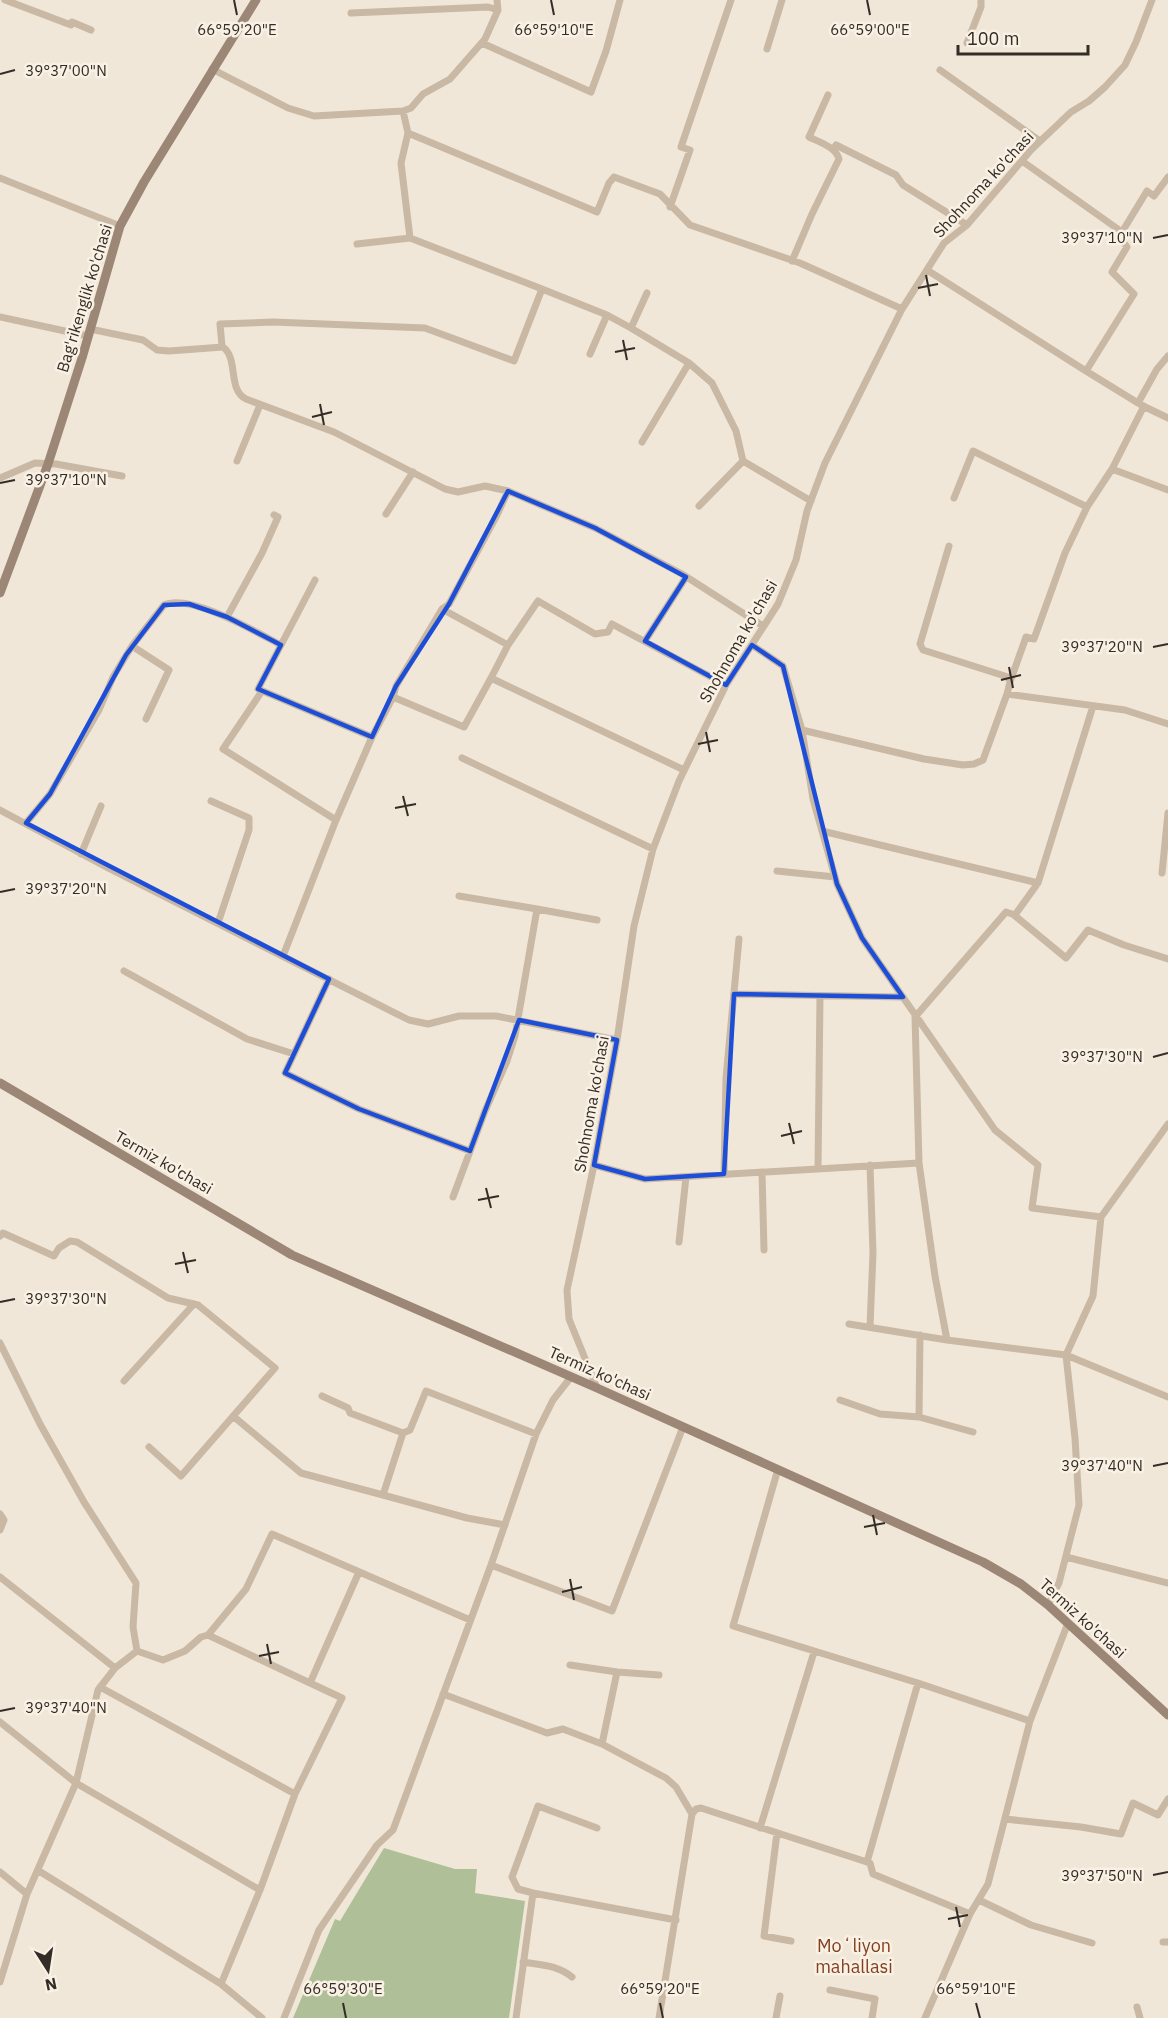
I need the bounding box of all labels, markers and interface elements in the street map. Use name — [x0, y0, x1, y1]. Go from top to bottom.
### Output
scale bar — [958, 18, 1088, 56]
text: 66°59'20"E — [197, 20, 277, 39]
text: 66°59'10"E — [514, 20, 594, 39]
text: 66°59'00"E — [830, 20, 910, 39]
text: 100 m — [967, 27, 1019, 50]
text: 39°37'00"N — [25, 61, 107, 80]
street label: Shohnoma ko'chasi — [928, 126, 1038, 242]
street label: Bag'rikenglik ko'chasi — [52, 221, 116, 375]
text: 39°37'10"N — [1061, 228, 1143, 247]
text: 39°37'10"N — [25, 470, 107, 489]
street label: Shohnoma ko'chasi — [695, 576, 781, 706]
text: 39°37'20"N — [1061, 637, 1143, 656]
text: 39°37'20"N — [25, 879, 107, 898]
street label: Shohnoma ko'chasi — [569, 1034, 613, 1174]
text: 39°37'30"N — [1061, 1047, 1143, 1066]
street label: Termiz ko'chasi — [111, 1126, 217, 1198]
text: 39°37'30"N — [25, 1289, 107, 1308]
street label: Termiz ko'chasi — [546, 1342, 654, 1404]
text: 39°37'40"N — [1061, 1456, 1143, 1475]
street label: Termiz ko'chasi — [1036, 1574, 1130, 1662]
text: 39°37'40"N — [25, 1698, 107, 1717]
text: 39°37'50"N — [1061, 1866, 1143, 1885]
district label: Moʻliyon mahallasi — [815, 1934, 893, 1978]
north arrow — [18, 1940, 78, 2000]
text: N — [43, 1974, 59, 1996]
text: 66°59'30"E — [303, 1979, 383, 1998]
text: 66°59'20"E — [620, 1979, 700, 1998]
text: 66°59'10"E — [936, 1979, 1016, 1998]

